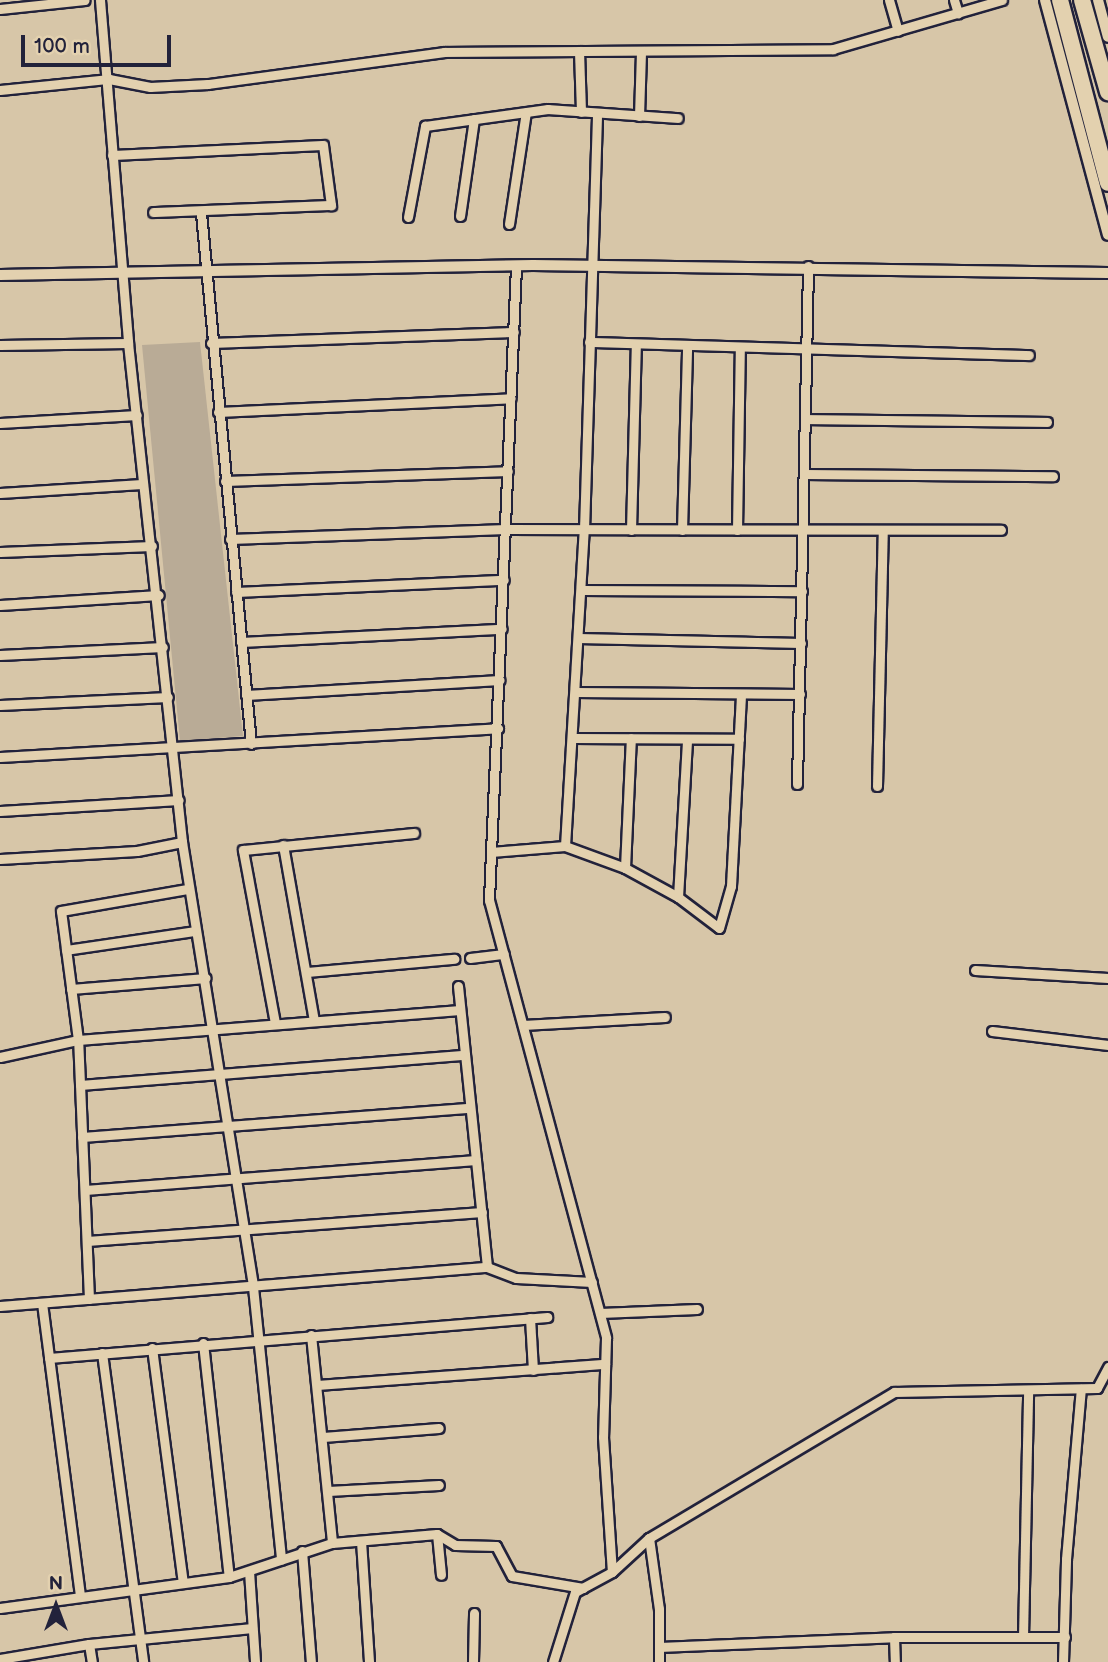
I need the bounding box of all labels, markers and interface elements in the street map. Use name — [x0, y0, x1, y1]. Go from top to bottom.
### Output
scale bar — [24, 21, 175, 65]
text: 100 m — [34, 34, 90, 59]
north arrow — [21, 1571, 91, 1641]
text: N — [49, 1573, 63, 1596]

